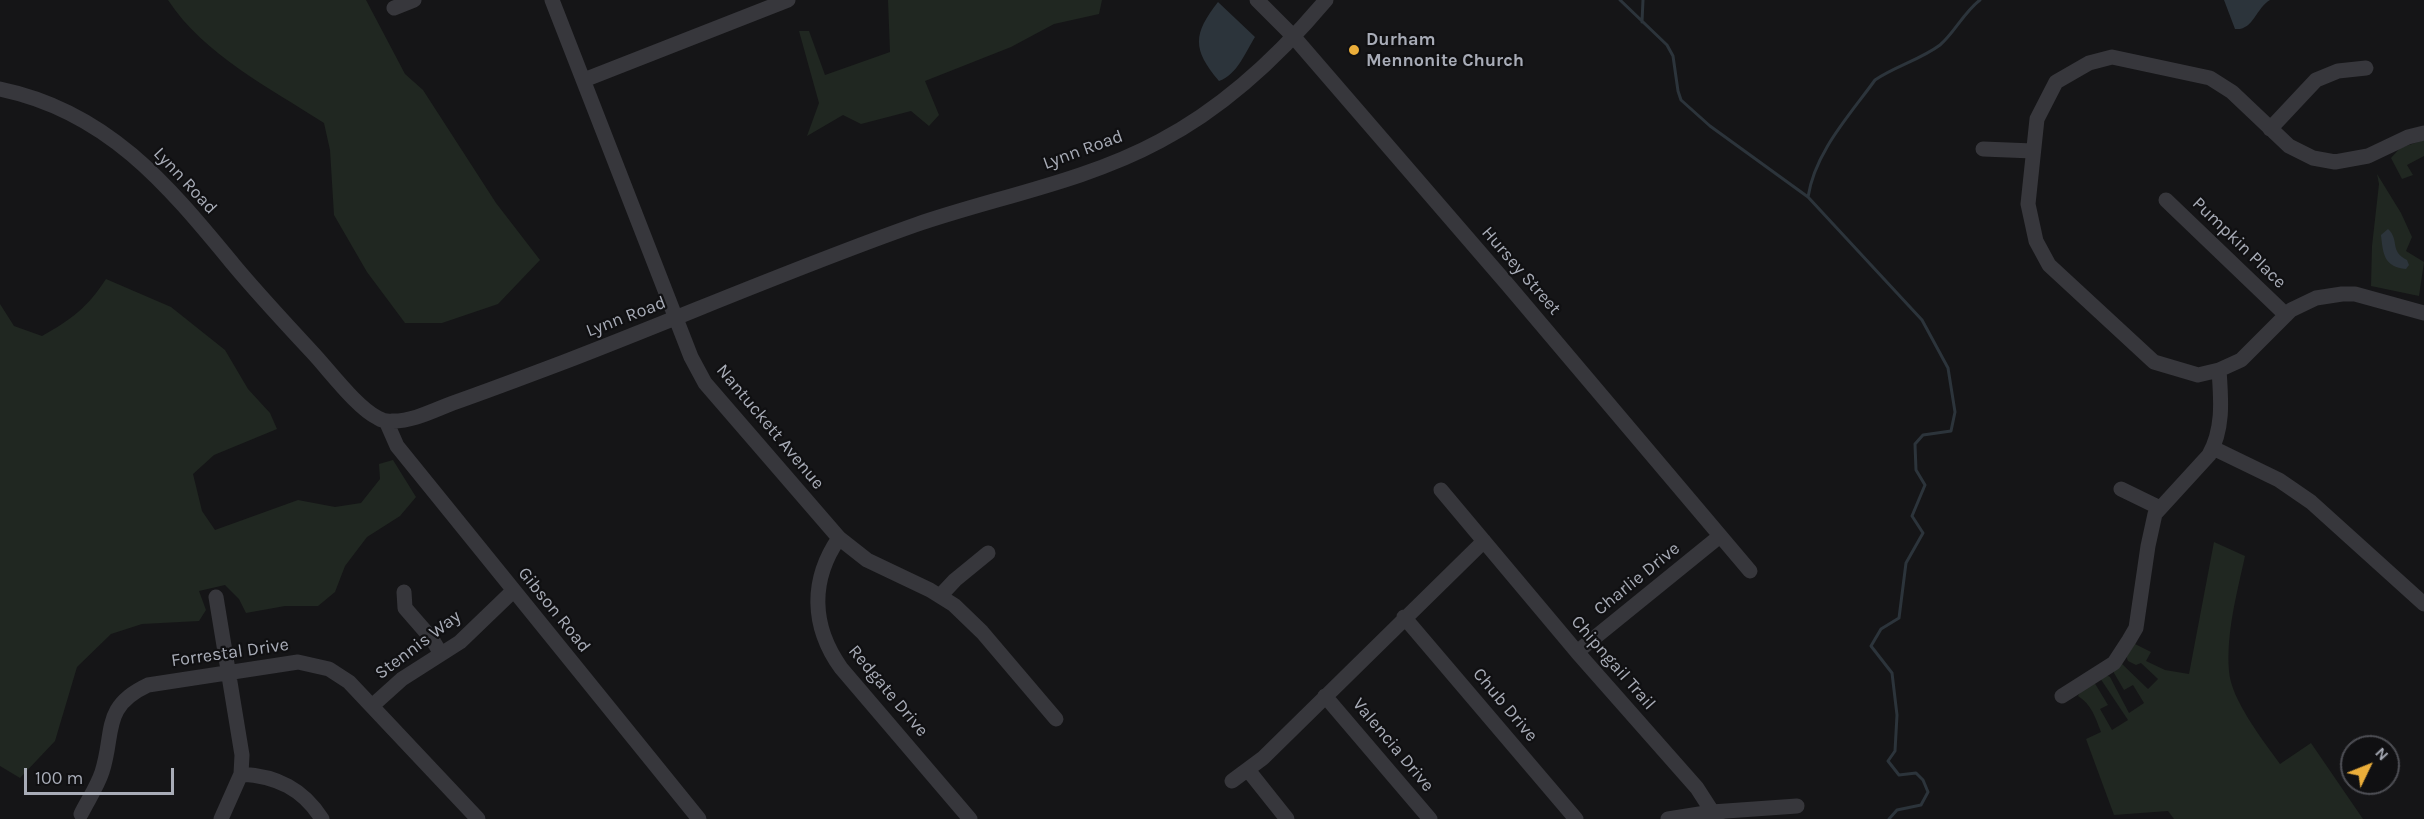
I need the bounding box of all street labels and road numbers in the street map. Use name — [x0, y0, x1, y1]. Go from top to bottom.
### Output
street label: Lynn Road — [1040, 126, 1126, 174]
street label: Lynn Road — [149, 143, 221, 219]
street label: Pumpkin Place — [2188, 193, 2290, 293]
street label: Hursey Street — [1477, 222, 1565, 320]
street label: Lynn Road — [583, 292, 669, 342]
street label: Nantuckett Avenue — [711, 360, 829, 494]
street label: Charlie Drive — [1590, 538, 1684, 620]
street label: Gibson Road — [513, 563, 595, 657]
street label: Stennis Way — [371, 606, 465, 684]
street label: Chipngail Trail — [1566, 611, 1660, 715]
street label: Forrestal Drive — [170, 634, 290, 672]
street label: Redgate Drive — [843, 641, 933, 741]
street label: Chub Drive — [1468, 664, 1542, 746]
street label: Valencia Drive — [1348, 694, 1438, 796]

